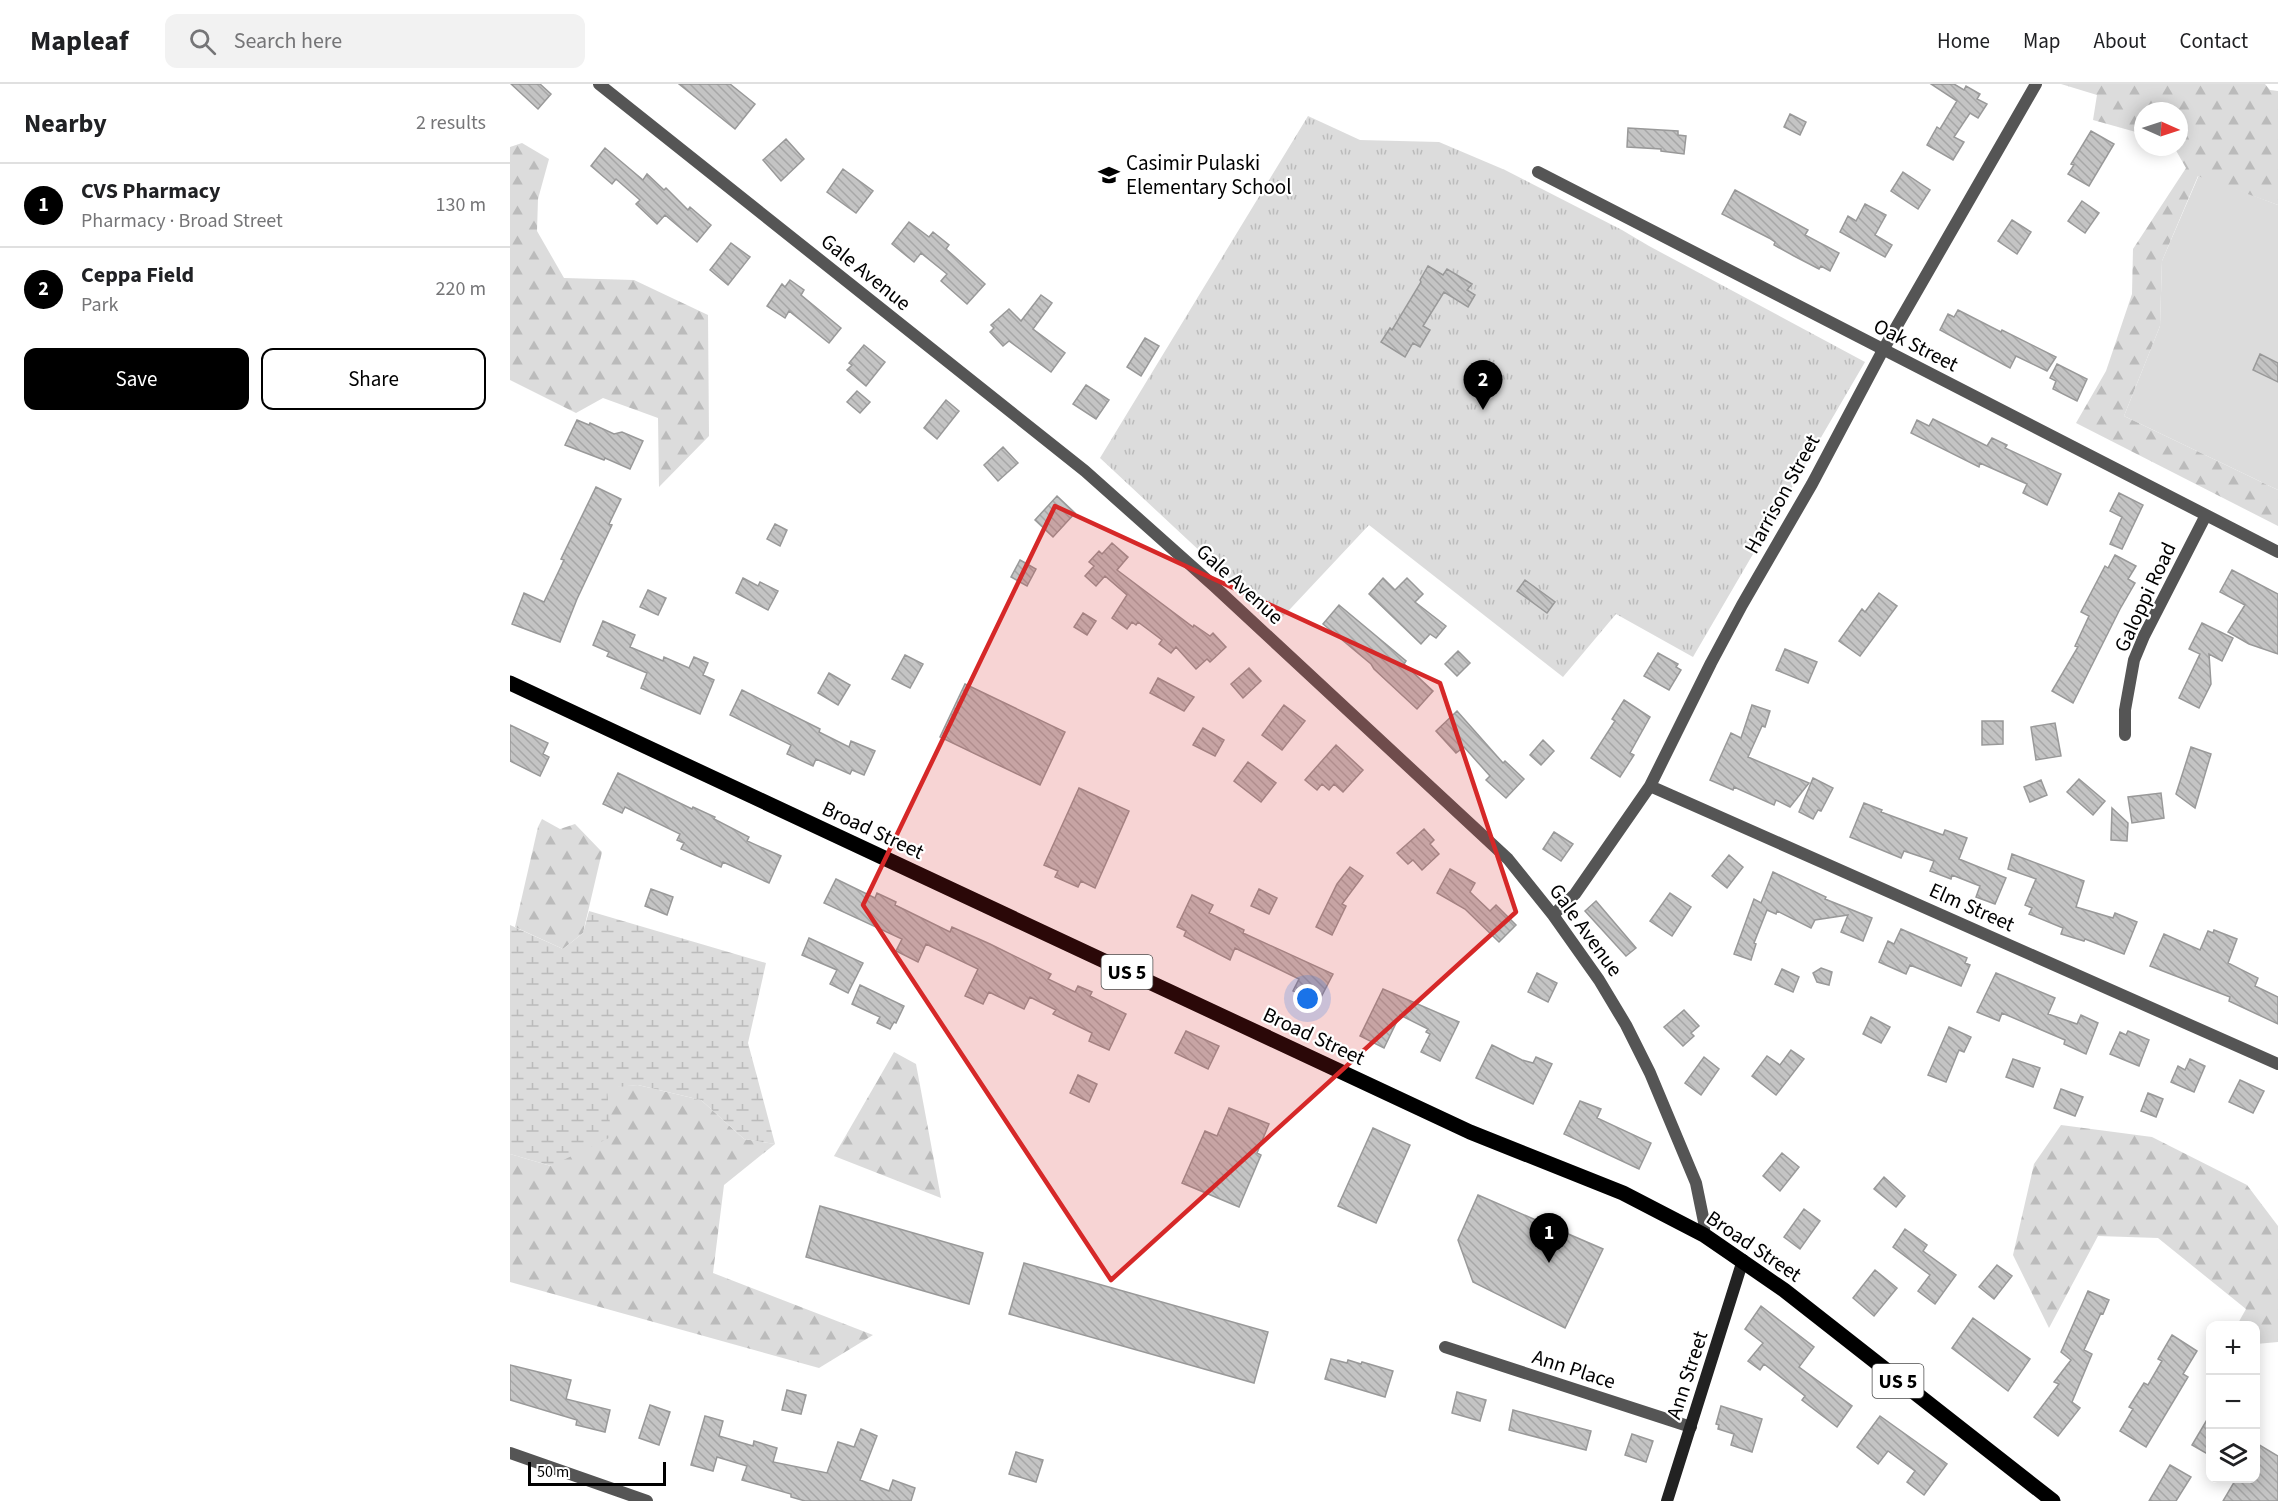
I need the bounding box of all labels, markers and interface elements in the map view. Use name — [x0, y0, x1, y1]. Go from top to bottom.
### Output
search box — [165, 14, 585, 68]
text: Mapleaf — [30, 21, 129, 61]
icon: search — [186, 25, 219, 58]
text: Search here — [234, 25, 342, 57]
text: Home — [1937, 26, 1990, 56]
text: Map — [2023, 26, 2061, 56]
text: About — [2094, 26, 2146, 56]
text: Contact — [2179, 26, 2248, 56]
north arrow — [2134, 102, 2188, 156]
text: Nearby — [24, 105, 107, 142]
text: 2 results — [416, 109, 486, 137]
place label: Casimir Pulaski Elementary School — [1126, 148, 1292, 202]
school or university icon: Casimir Pulaski Elementary School — [1097, 163, 1121, 187]
text: CVS Pharmacy — [81, 175, 221, 207]
text: 1 — [38, 191, 49, 219]
text: 130 m — [436, 191, 486, 219]
text: Pharmacy · Broad Street — [81, 207, 283, 235]
street label: Gale Avenue — [815, 226, 917, 318]
text: Ceppa Field — [81, 259, 194, 291]
text: 2 — [38, 275, 49, 303]
text: 220 m — [436, 275, 486, 303]
text: Park — [81, 291, 118, 319]
street label: Oak Street — [1868, 311, 1964, 379]
button: Save — [24, 348, 249, 410]
button: Share — [261, 348, 486, 410]
pin: 2 — [1464, 360, 1502, 410]
street label: Harrison Street — [1737, 429, 1827, 559]
street label: Gale Avenue — [1190, 537, 1290, 631]
street label: Galoppi Road — [2106, 537, 2184, 657]
street label: Broad Street — [817, 793, 929, 867]
street label: Elm Street — [1924, 875, 2020, 939]
street label: Gale Avenue — [1542, 877, 1630, 983]
road number: US 5 — [1102, 955, 1152, 989]
your location — [1293, 984, 1322, 1013]
street label: Broad Street — [1258, 999, 1370, 1073]
street label: Broad Street — [1700, 1203, 1808, 1289]
pin: 1 — [1530, 1214, 1568, 1263]
map controls — [2206, 1321, 2260, 1483]
button: + — [2206, 1321, 2260, 1375]
street label: Ann Street — [1659, 1327, 1715, 1423]
street label: Ann Place — [1528, 1341, 1620, 1397]
road number: US 5 — [1872, 1364, 1924, 1398]
button: − — [2206, 1375, 2260, 1429]
button: layers — [2206, 1429, 2260, 1483]
scale bar — [528, 1459, 666, 1486]
text: 50 m — [537, 1461, 569, 1483]

